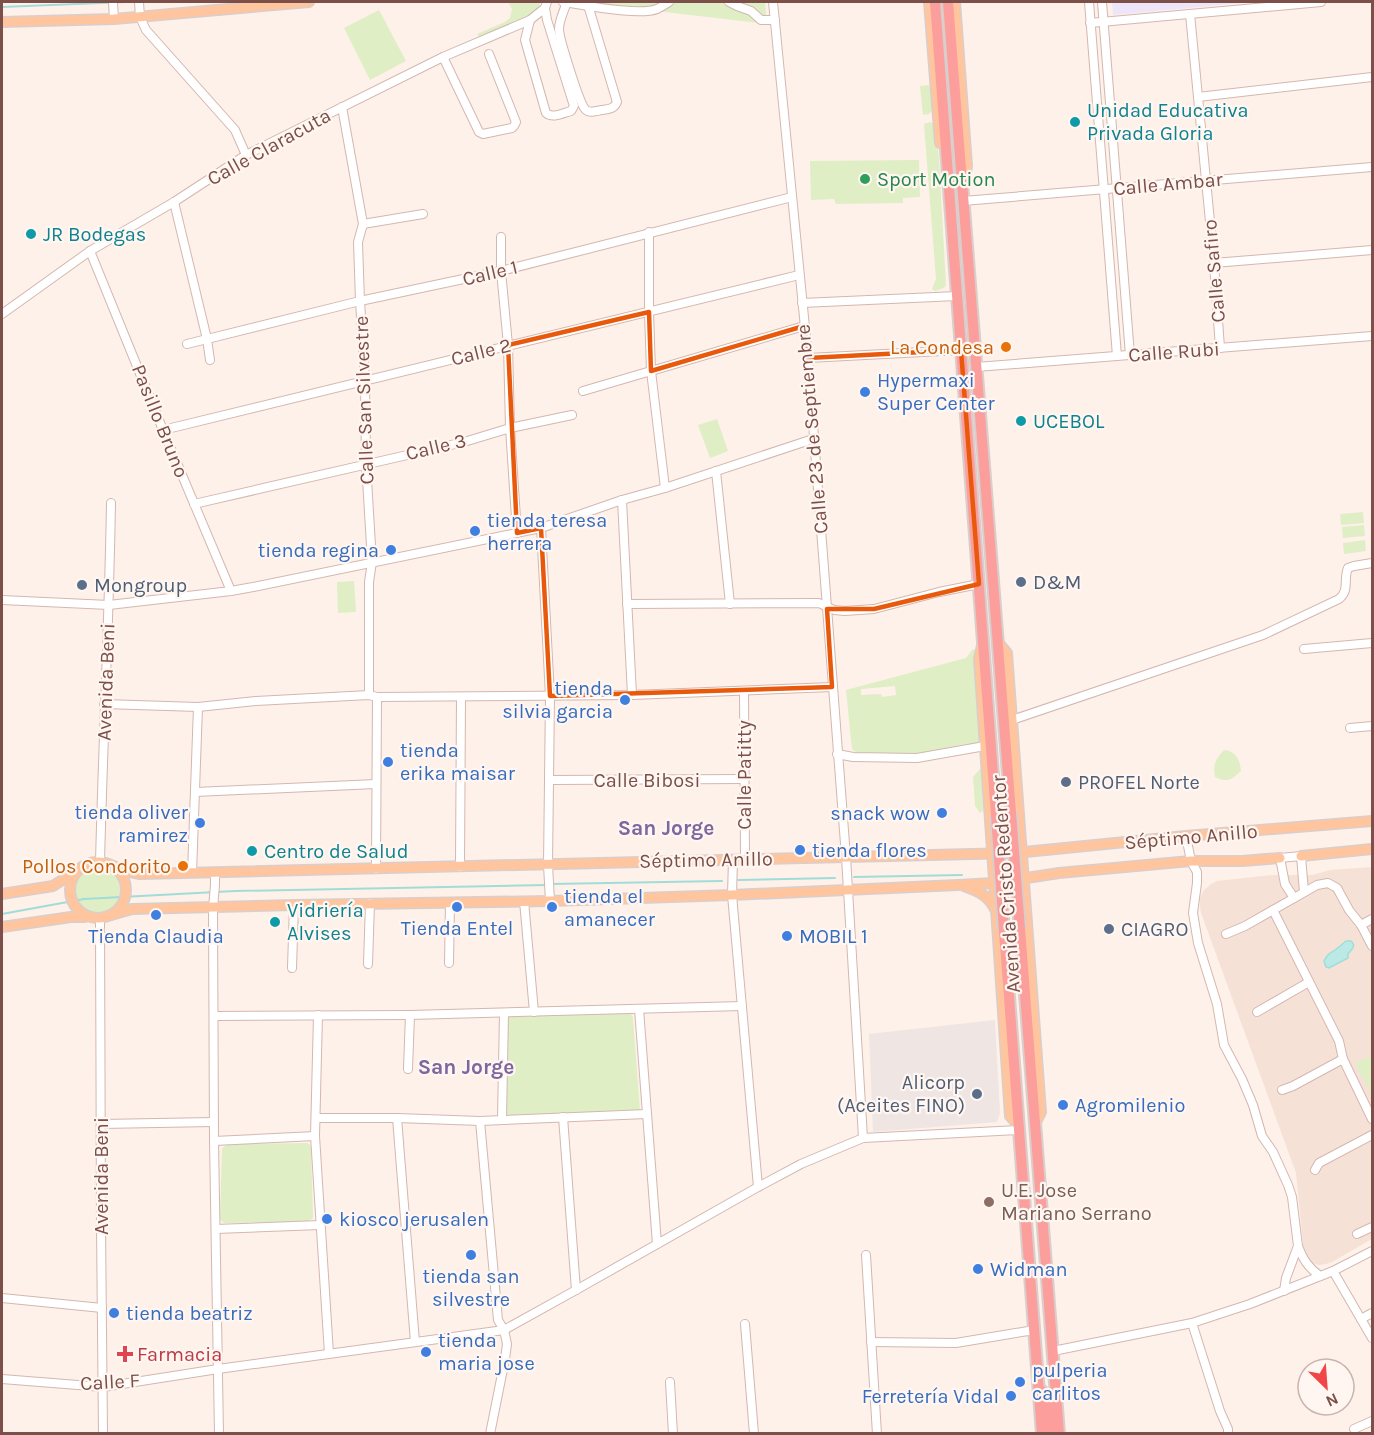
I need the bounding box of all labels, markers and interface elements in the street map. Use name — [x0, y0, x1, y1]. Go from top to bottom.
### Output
place label: Unidad Educativa Privada Gloria — [1087, 99, 1249, 145]
street label: Calle Claracuta — [203, 104, 335, 190]
marker: Unidad Educativa Privada Gloria — [1068, 115, 1082, 129]
place label: Sport Motion — [877, 168, 996, 191]
street label: Calle Ambar — [1112, 168, 1224, 200]
marker: Sport Motion — [858, 172, 872, 186]
street label: Calle Safiro — [1198, 218, 1230, 324]
place label: JR Bodegas — [43, 223, 146, 246]
marker: JR Bodegas — [24, 227, 38, 241]
street label: Calle 1 — [460, 255, 520, 291]
street label: Calle San Silvestre — [350, 315, 378, 485]
street label: Calle 23 de Septiembre — [791, 323, 833, 535]
street label: Calle 2 — [449, 333, 513, 371]
place label: La Condesa — [890, 336, 994, 359]
street label: Calle Rubi — [1127, 337, 1221, 367]
marker: La Condesa — [999, 340, 1013, 354]
street label: Pasillo Bruno — [127, 361, 193, 481]
place label: Hypermaxi Super Center — [877, 369, 996, 415]
marker: Hypermaxi Super Center — [858, 385, 872, 399]
place label: UCEBOL — [1033, 410, 1105, 433]
marker: UCEBOL — [1014, 414, 1028, 428]
street label: Calle 3 — [404, 429, 468, 465]
place label: tienda teresa herrera — [487, 509, 607, 555]
marker: tienda teresa herrera — [468, 524, 482, 538]
place label: tienda regina — [258, 539, 379, 562]
marker: tienda regina — [384, 543, 398, 557]
place label: D&M — [1033, 571, 1081, 594]
place label: Mongroup — [94, 574, 187, 597]
marker: D&M — [1014, 575, 1028, 589]
marker: Mongroup — [75, 578, 89, 592]
street label: Avenida Beni — [92, 623, 120, 741]
place label: tienda silvia garcia — [502, 677, 613, 723]
marker: tienda silvia garcia — [618, 693, 632, 707]
street label: Calle Patitty — [733, 720, 756, 830]
place label: tienda erika maisar — [400, 739, 516, 785]
marker: tienda erika maisar — [381, 755, 395, 769]
street label: Calle Bibosi — [593, 769, 701, 792]
place label: PROFEL Norte — [1078, 771, 1200, 794]
street label: Avenida Cristo Redentor — [987, 773, 1025, 994]
marker: PROFEL Norte — [1059, 775, 1073, 789]
place label: tienda oliver ramirez — [75, 801, 189, 847]
place label: snack wow — [830, 802, 931, 825]
marker: snack wow — [935, 806, 949, 820]
marker: tienda oliver ramirez — [193, 816, 207, 830]
district label: San Jorge — [618, 816, 714, 840]
street label: Séptimo Anillo — [1123, 820, 1259, 854]
place label: tienda flores — [812, 839, 927, 862]
place label: Centro de Salud — [264, 840, 409, 863]
marker: tienda flores — [793, 843, 807, 857]
marker: Centro de Salud — [245, 844, 259, 858]
street label: Séptimo Anillo — [639, 847, 773, 873]
place label: Pollos Condorito — [22, 855, 171, 878]
marker: Pollos Condorito — [176, 859, 190, 873]
place label: tienda el amanecer — [564, 885, 656, 931]
place label: Vidriería Alvises — [287, 899, 364, 945]
marker: Tienda Entel — [450, 900, 464, 914]
marker: tienda el amanecer — [545, 900, 559, 914]
marker: Tienda Claudia — [149, 908, 163, 922]
marker: Vidriería Alvises — [268, 915, 282, 929]
place label: Tienda Entel — [401, 917, 513, 940]
place label: CIAGRO — [1121, 918, 1188, 941]
marker: CIAGRO — [1102, 922, 1116, 936]
place label: Tienda Claudia — [88, 925, 224, 948]
place label: MOBIL 1 — [799, 925, 868, 948]
marker: MOBIL 1 — [780, 929, 794, 943]
district label: San Jorge — [418, 1055, 514, 1079]
place label: Alicorp (Aceites FINO) — [837, 1071, 965, 1117]
marker: Alicorp (Aceites FINO) — [970, 1087, 984, 1101]
place label: Agromilenio — [1075, 1094, 1185, 1117]
marker: Agromilenio — [1056, 1098, 1070, 1112]
street label: Avenida Beni — [90, 1117, 113, 1235]
place label: U.E. Jose Mariano Serrano — [1001, 1179, 1152, 1225]
marker: U.E. Jose Mariano Serrano — [982, 1195, 996, 1209]
place label: kiosco jerusalen — [339, 1208, 489, 1231]
marker: kiosco jerusalen — [320, 1212, 334, 1226]
marker: tienda san silvestre — [464, 1248, 478, 1262]
place label: Widman — [990, 1258, 1067, 1281]
marker: Widman — [971, 1262, 985, 1276]
place label: tienda san silvestre — [422, 1265, 520, 1311]
place label: tienda beatriz — [126, 1302, 253, 1325]
marker: tienda beatriz — [107, 1306, 121, 1320]
place label: tienda maria jose — [438, 1329, 535, 1375]
place label: Farmacia — [137, 1343, 222, 1366]
marker: tienda maria jose — [419, 1345, 433, 1359]
marker: Farmacia — [118, 1347, 132, 1361]
north arrow — [1296, 1357, 1356, 1417]
place label: pulperia carlitos — [1032, 1359, 1108, 1405]
street label: Calle F — [79, 1369, 141, 1395]
marker: pulperia carlitos — [1013, 1375, 1027, 1389]
place label: Ferretería Vidal — [862, 1385, 999, 1408]
marker: Ferretería Vidal — [1004, 1389, 1018, 1403]
text: N — [1323, 1389, 1341, 1411]

